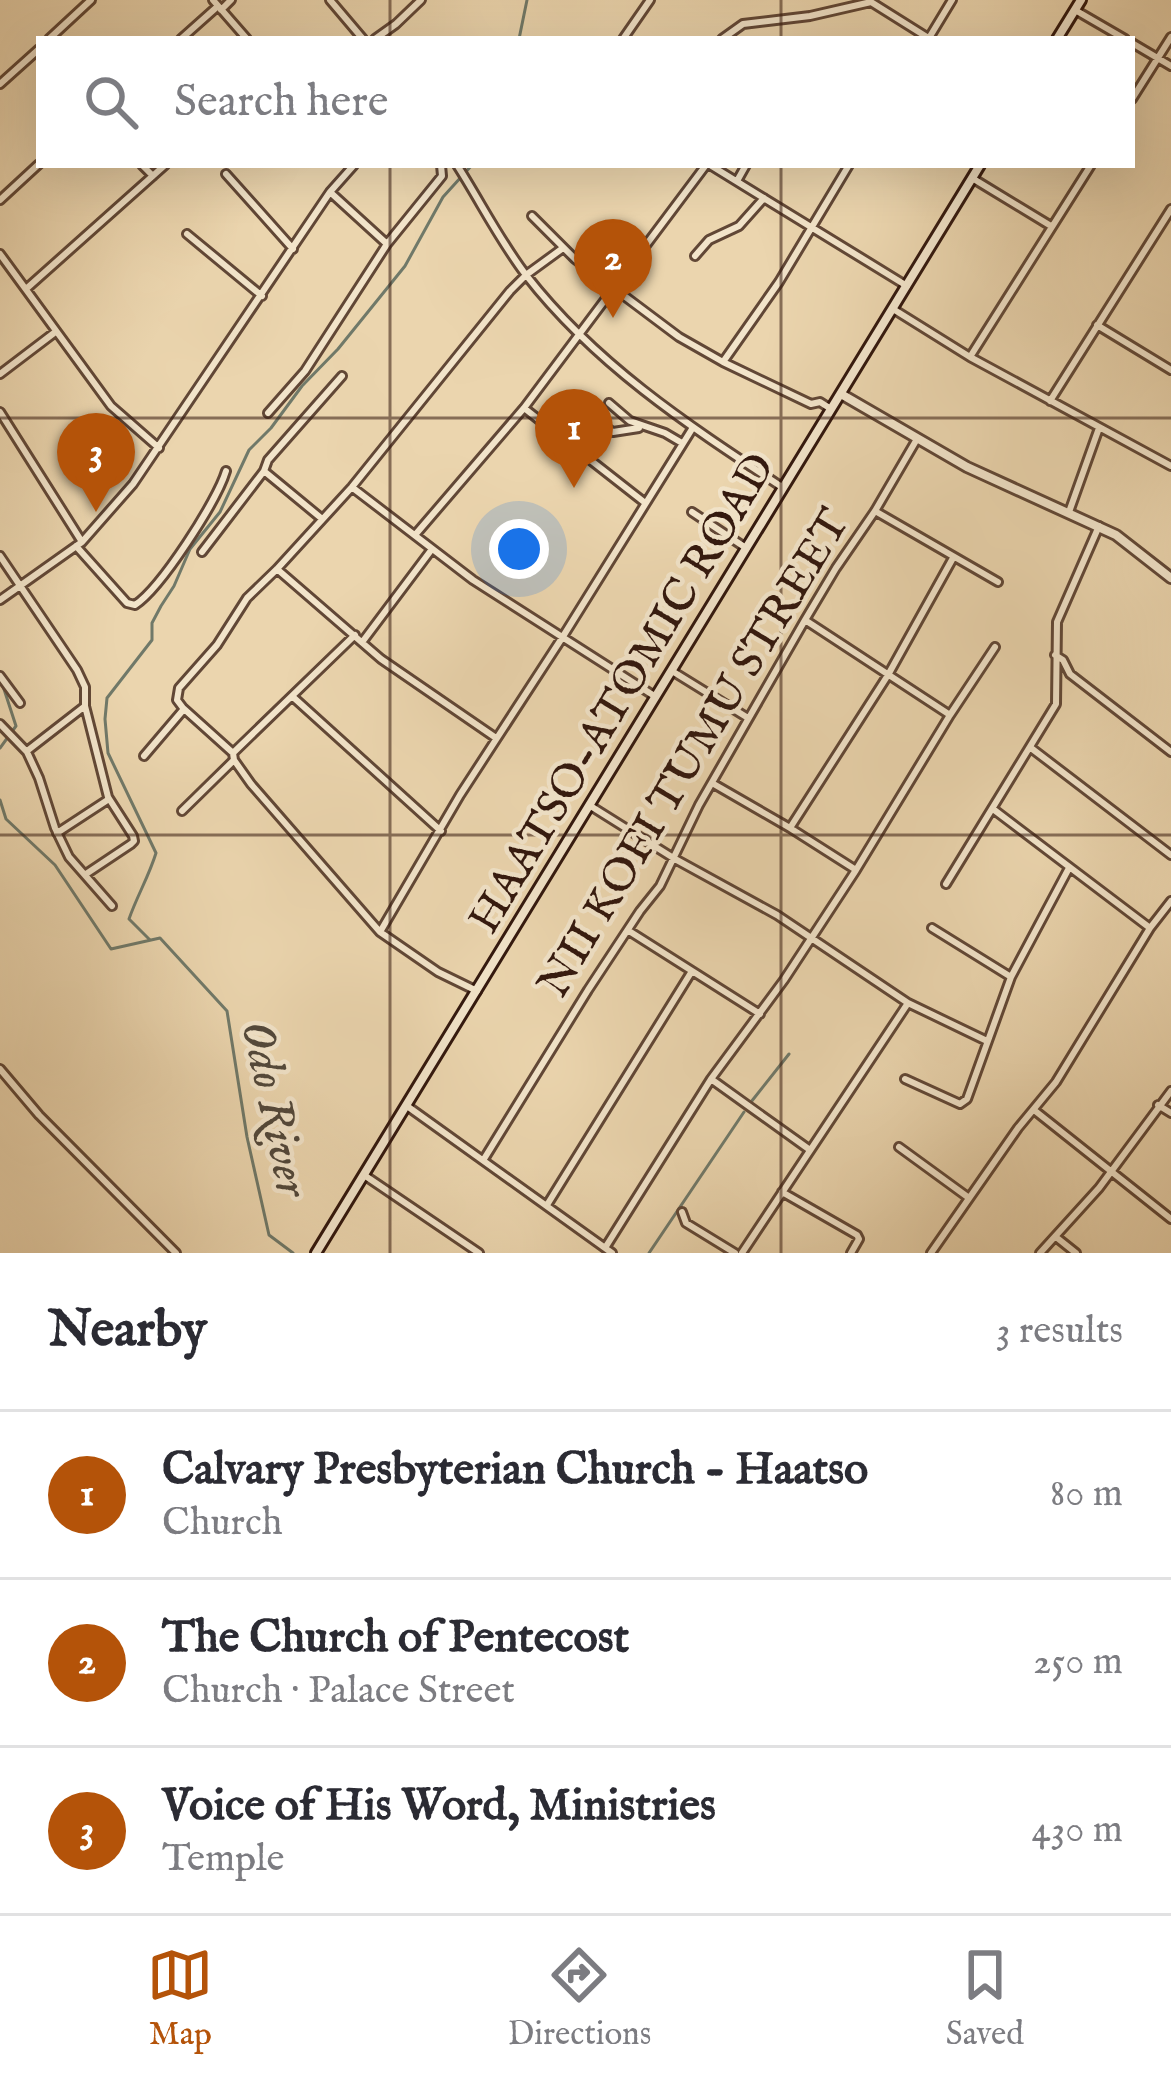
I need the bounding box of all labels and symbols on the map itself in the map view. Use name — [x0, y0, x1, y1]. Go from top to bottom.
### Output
pin: 2 — [574, 219, 652, 318]
pin: 1 — [535, 389, 613, 488]
pin: 3 — [57, 413, 135, 512]
street label: HAATSO-ATOMIC ROAD — [457, 443, 789, 944]
street label: NII KOFI TUMU STREET — [526, 499, 864, 1008]
your location — [489, 519, 549, 579]
water label: Odo River — [225, 1015, 322, 1205]

